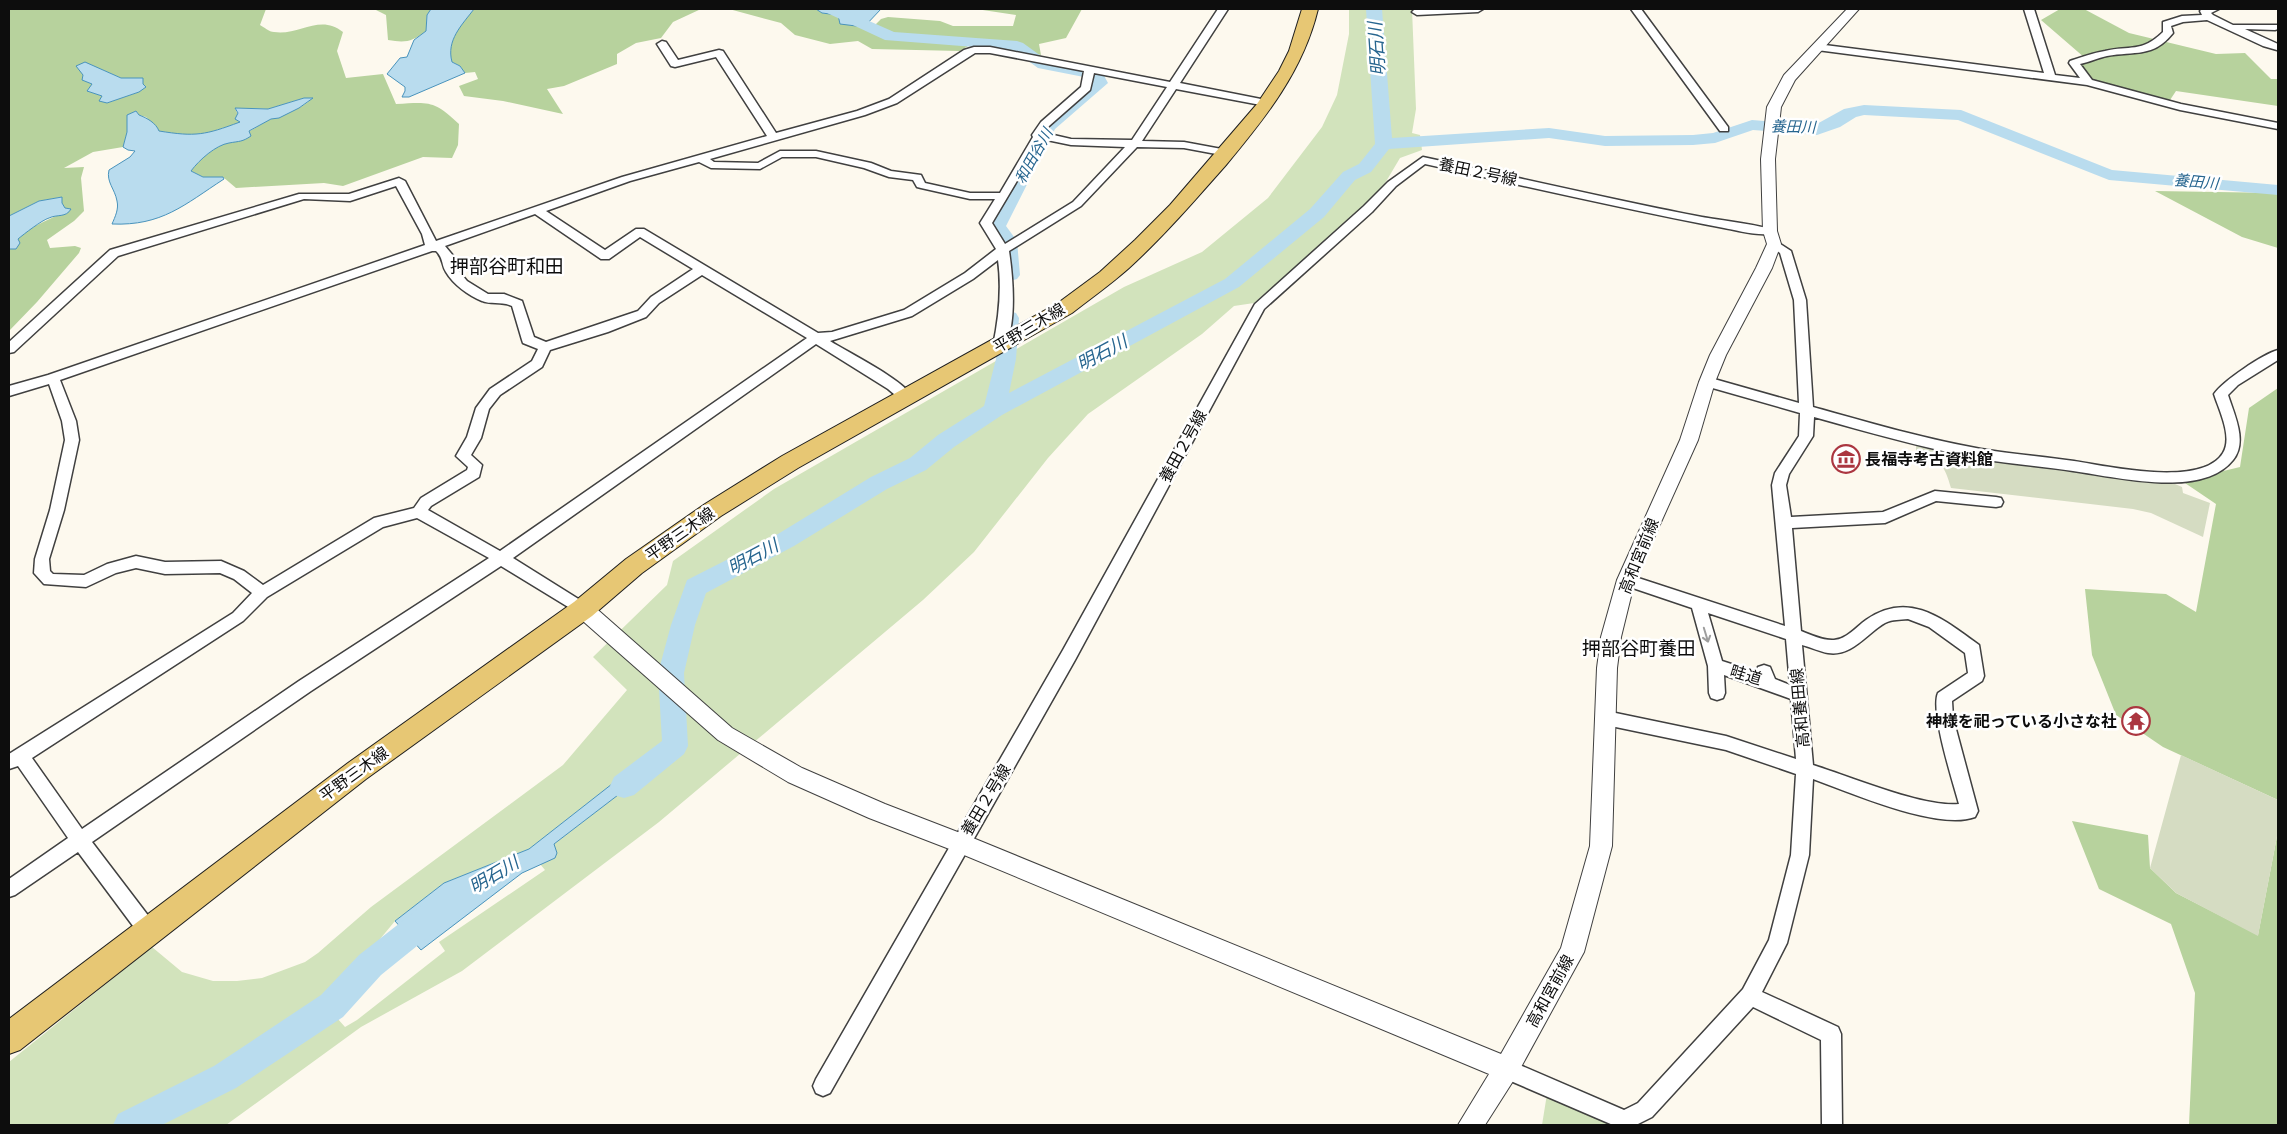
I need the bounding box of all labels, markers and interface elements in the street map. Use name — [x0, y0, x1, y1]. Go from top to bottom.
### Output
water label: 明石川 — [1365, 19, 1389, 77]
water label: 養田川 — [1770, 119, 1818, 135]
water label: 和田谷川 — [1012, 124, 1057, 186]
street label: 養田２号線 — [1437, 155, 1519, 189]
water label: 養田川 — [2173, 172, 2221, 192]
district label: 押部谷町和田 — [450, 256, 564, 277]
street label: 平野三木線 — [990, 300, 1068, 356]
water label: 明石川 — [1073, 331, 1132, 375]
street label: 養田２号線 — [1156, 407, 1210, 485]
museum icon: 長福寺考古資料館 — [1831, 444, 1861, 474]
place label: 長福寺考古資料館 — [1865, 450, 1993, 468]
street label: 平野三木線 — [642, 504, 718, 564]
street label: 高和宮前線 — [1616, 516, 1662, 596]
water label: 明石川 — [724, 535, 783, 579]
one-way arrow — [1702, 627, 1712, 643]
district label: 押部谷町養田 — [1582, 638, 1696, 659]
street label: 畦道 — [1728, 662, 1764, 688]
street label: 高和養田線 — [1788, 667, 1812, 749]
temple icon: 神様を祀っている小さな社 — [2121, 706, 2151, 736]
place label: 神様を祀っている小さな社 — [1926, 712, 2117, 730]
street label: 平野三木線 — [317, 744, 391, 804]
street label: 養田２号線 — [958, 761, 1014, 839]
water label: 明石川 — [466, 851, 524, 897]
street label: 高和宮前線 — [1523, 952, 1577, 1030]

